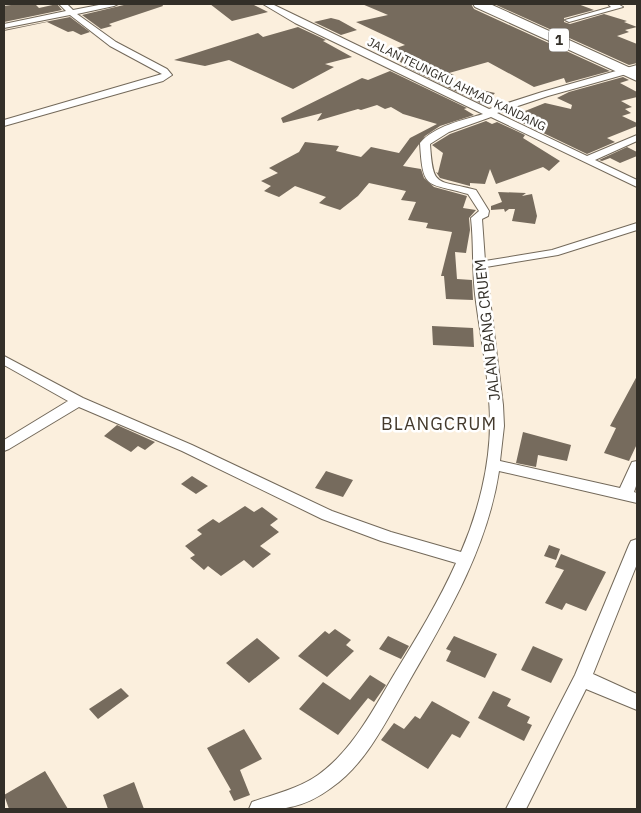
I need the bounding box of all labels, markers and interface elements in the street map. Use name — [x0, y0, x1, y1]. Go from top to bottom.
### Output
road number: 1 — [549, 28, 569, 52]
street label: JALAN TEUNGKU AHMAD KANDANG — [365, 34, 549, 134]
street label: JALAN BANG CRUEM — [470, 258, 504, 402]
district label: BLANGCRUM — [381, 412, 497, 435]

